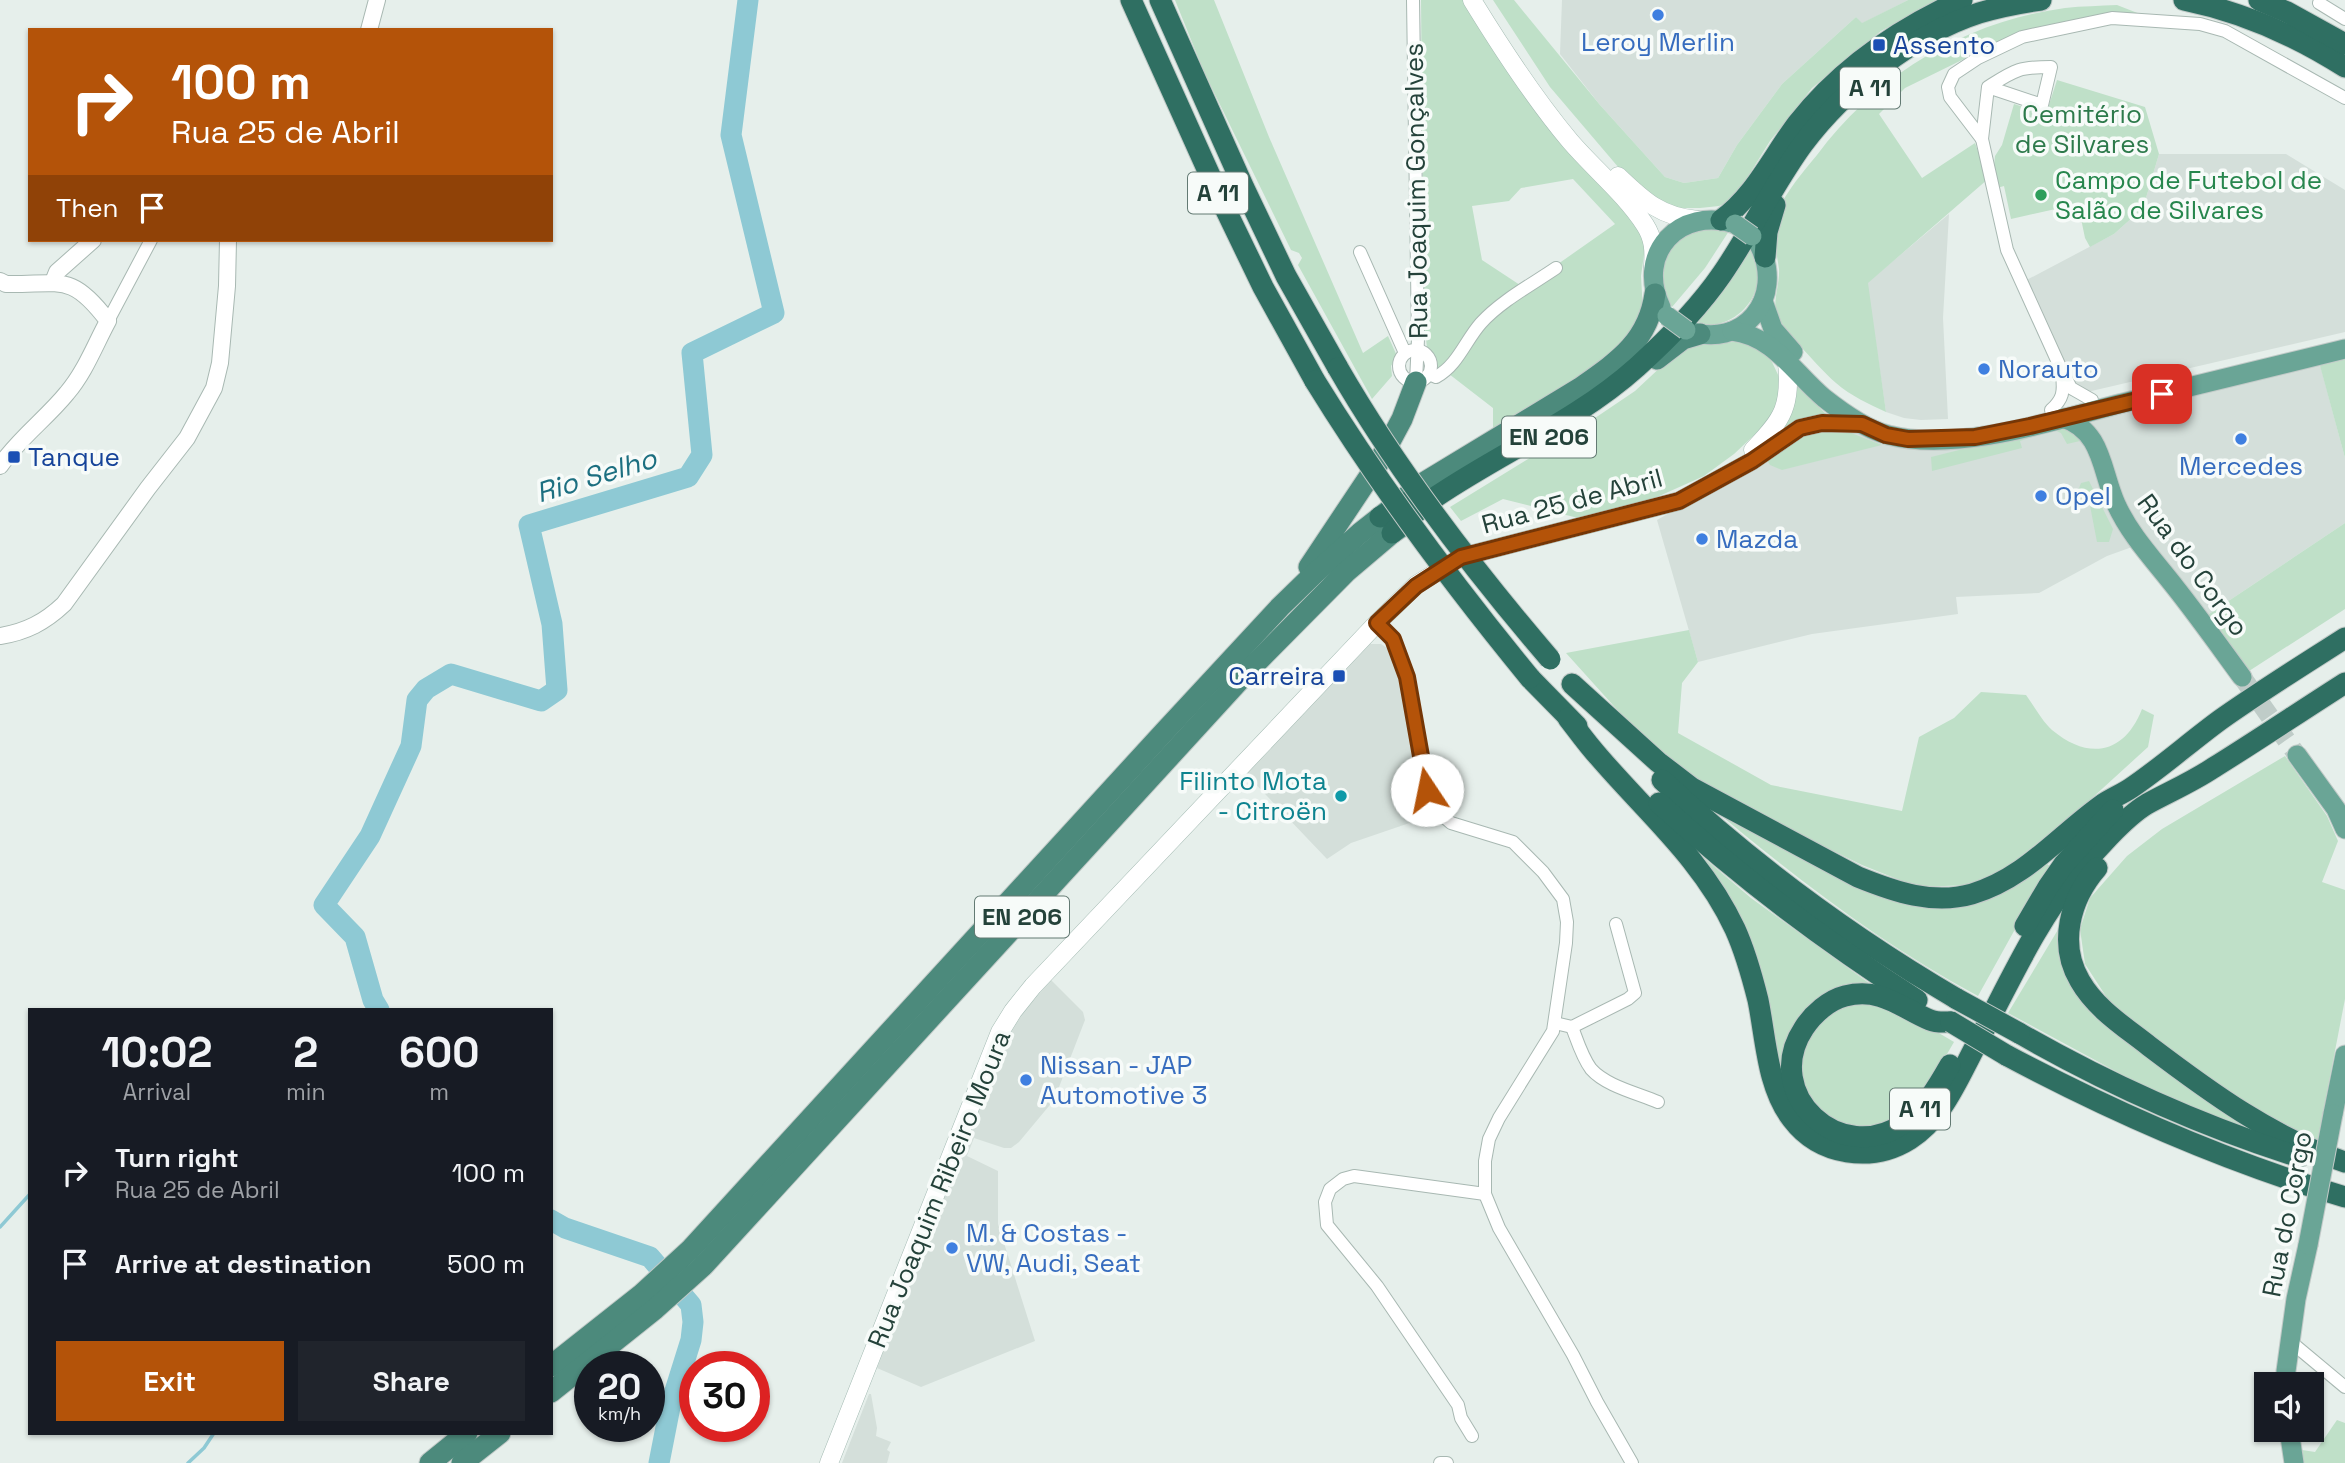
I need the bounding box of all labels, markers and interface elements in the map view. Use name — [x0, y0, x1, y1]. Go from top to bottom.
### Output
marker: Leroy Merlin — [1650, 7, 1666, 23]
place label: Leroy Merlin — [1581, 25, 1735, 59]
place label: Assento — [1893, 28, 1995, 62]
marker: Assento — [1871, 37, 1887, 53]
street label: Rua Joaquim Gonçalves — [1396, 43, 1436, 339]
text: 100 m — [171, 51, 311, 113]
icon: right — [56, 56, 147, 147]
road number: A 11 — [1840, 68, 1900, 108]
park label: Cemitério de Silvares — [2015, 97, 2149, 161]
text: Rua 25 de Abril — [171, 112, 400, 152]
place label: Campo de Futebol de Salão de Silvares — [2055, 163, 2322, 227]
road number: A 11 — [1188, 173, 1248, 214]
marker: Campo de Futebol de Salão de Silvares — [2033, 187, 2049, 203]
icon: arrive — [133, 189, 171, 227]
text: Then — [56, 191, 119, 225]
place label: Norauto — [1998, 352, 2099, 386]
marker: Norauto — [1976, 361, 1992, 377]
pin — [2132, 364, 2192, 424]
icon: arrive — [2143, 375, 2181, 413]
road number: EN 206 — [1502, 416, 1596, 458]
marker: Mercedes — [2233, 431, 2249, 447]
water label: Rio Selho — [531, 439, 661, 510]
place label: Tanque — [28, 440, 120, 474]
marker: Tanque — [6, 449, 22, 465]
place label: Mercedes — [2179, 449, 2303, 483]
street label: Rua 25 de Abril — [1478, 461, 1666, 541]
place label: Opel — [2055, 479, 2111, 513]
street label: Rua do Corgo — [2130, 487, 2256, 643]
marker: Opel — [2033, 488, 2049, 504]
place label: Mazda — [1716, 522, 1798, 556]
marker: Mazda — [1694, 531, 1710, 547]
place label: Carreira — [1228, 659, 1325, 693]
marker: Carreira — [1331, 668, 1347, 684]
position arrow — [1390, 753, 1464, 827]
place label: Filinto Mota - Citroën — [1179, 764, 1327, 828]
marker: Filinto Mota - Citroën — [1333, 788, 1349, 804]
road number: EN 206 — [975, 897, 1069, 937]
street label: Rua Joaquim Ribeiro Moura — [860, 1025, 1018, 1353]
text: 10:02 — [102, 1026, 212, 1079]
text: 2 — [293, 1026, 318, 1079]
text: 600 — [399, 1026, 479, 1079]
place label: Nissan - JAP Automotive 3 — [1040, 1048, 1207, 1112]
marker: Nissan - JAP Automotive 3 — [1018, 1072, 1034, 1088]
text: Arrival — [123, 1077, 191, 1107]
text: min — [286, 1077, 326, 1107]
text: m — [429, 1077, 449, 1107]
road number: A 11 — [1890, 1088, 1950, 1129]
street label: Rua do Corgo — [2254, 1128, 2320, 1300]
text: Turn right — [115, 1141, 239, 1175]
icon: right — [56, 1154, 94, 1192]
text: 100 m — [452, 1156, 525, 1190]
text: Rua 25 de Abril — [115, 1175, 280, 1205]
place label: M. & Costas - VW, Audi, Seat — [966, 1216, 1141, 1280]
marker: M. & Costas - VW, Audi, Seat — [944, 1240, 960, 1256]
icon: arrive — [56, 1245, 94, 1283]
text: Arrive at destination — [115, 1247, 372, 1281]
text: 500 m — [447, 1247, 525, 1281]
button: Exit — [56, 1341, 284, 1421]
button: Share — [298, 1341, 525, 1421]
speed limit sign: 30 — [679, 1351, 770, 1442]
text: 20 — [598, 1365, 641, 1409]
map controls — [2254, 1372, 2324, 1442]
button: sound — [2254, 1372, 2324, 1442]
text: km/h — [598, 1402, 641, 1425]

